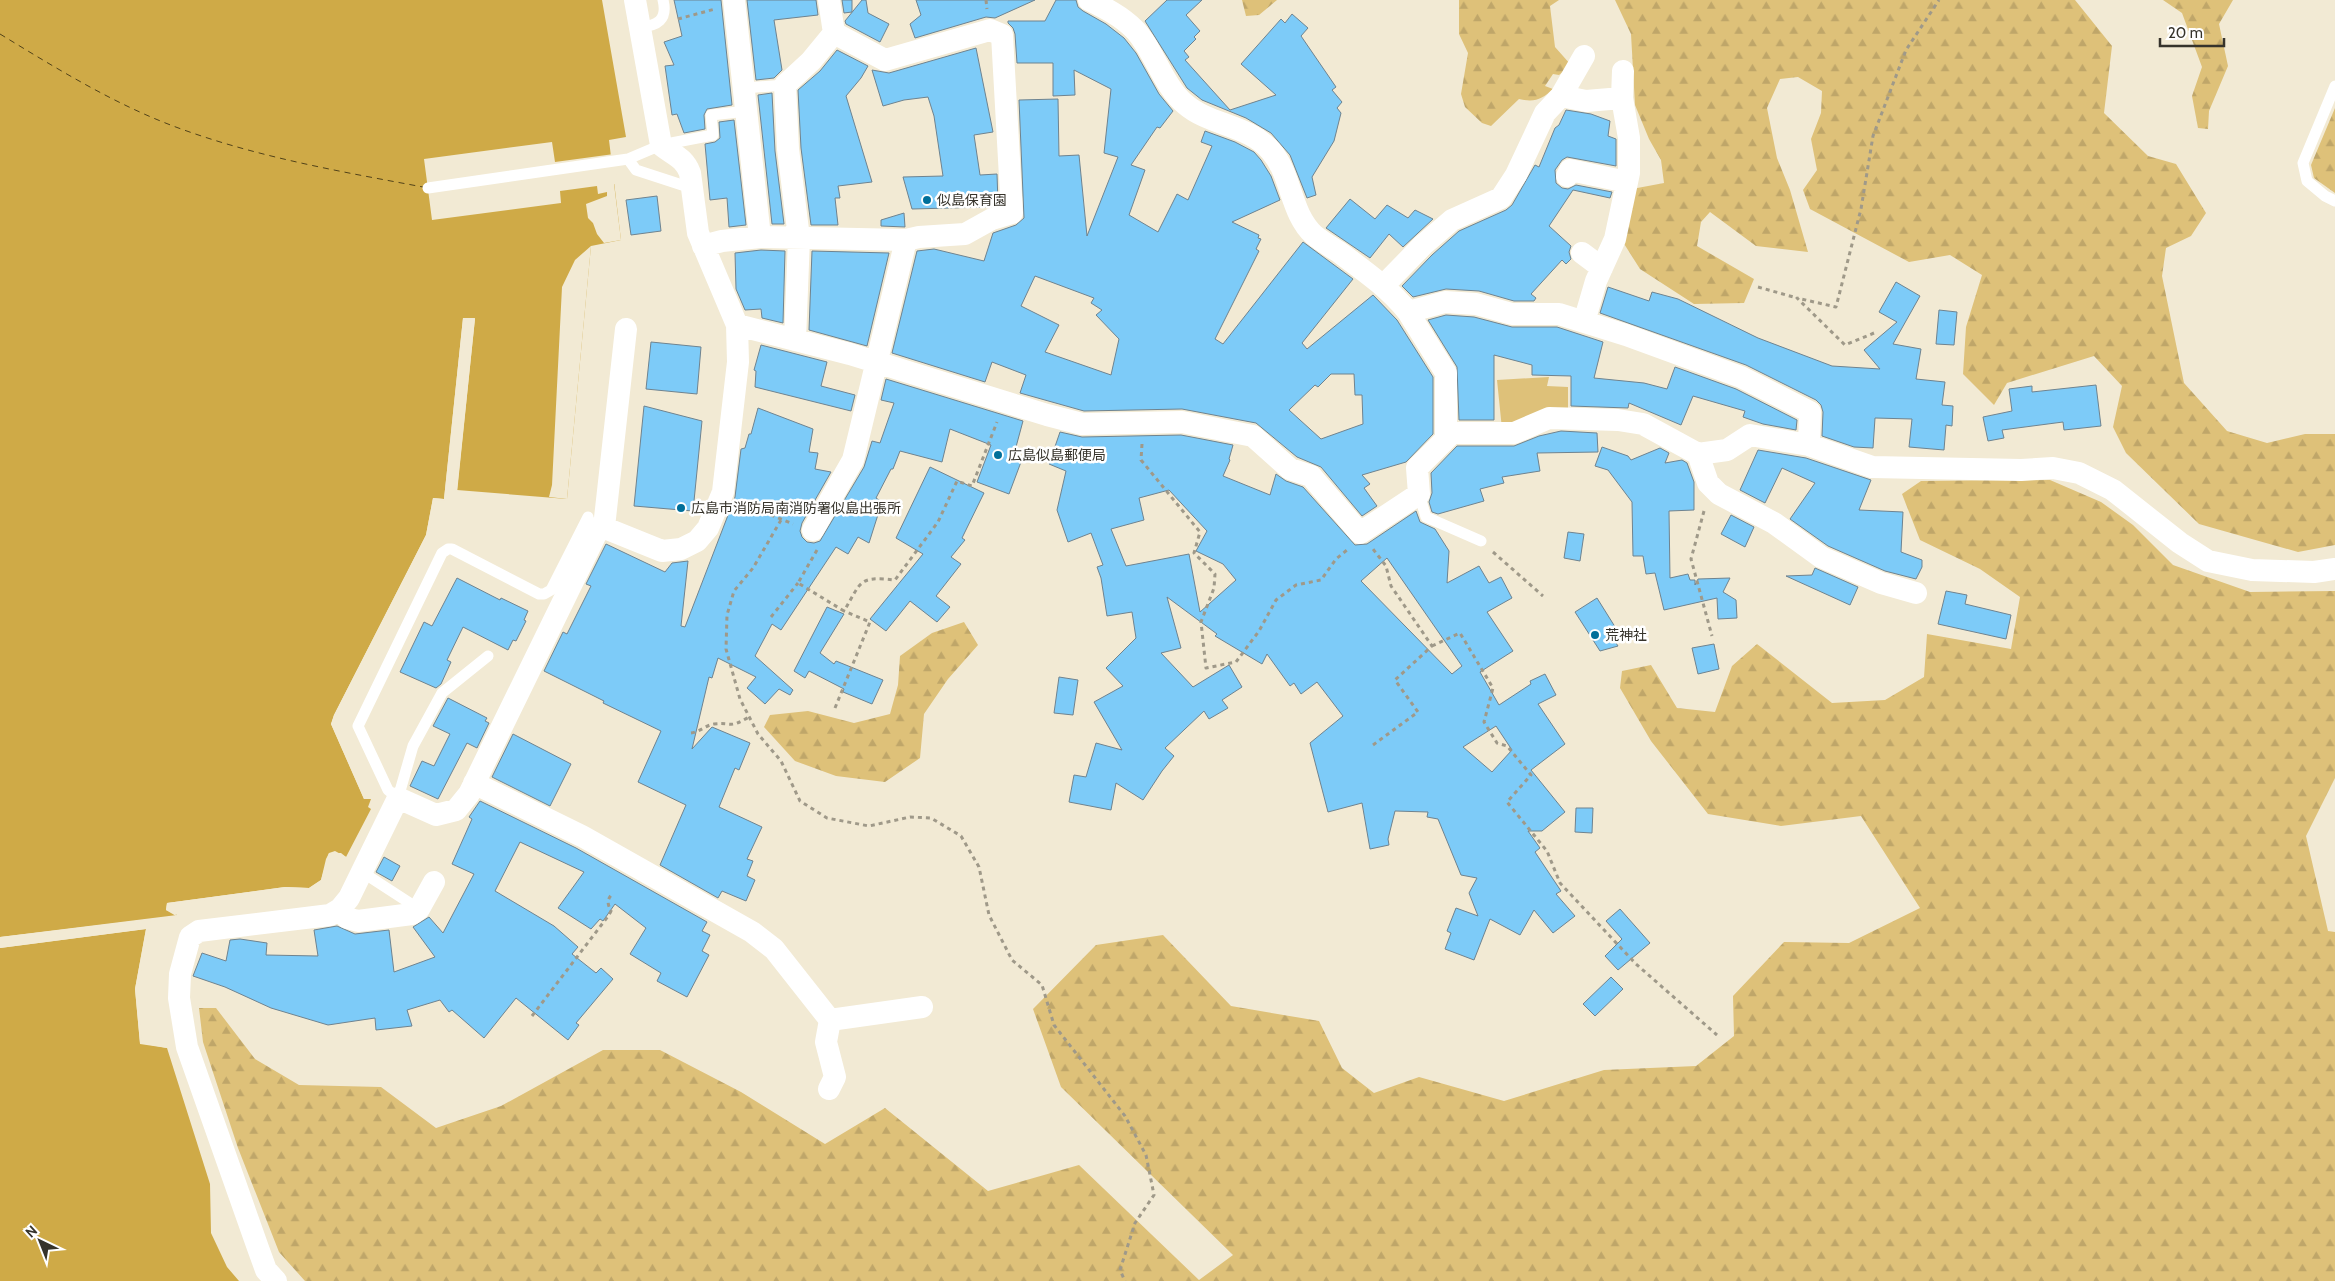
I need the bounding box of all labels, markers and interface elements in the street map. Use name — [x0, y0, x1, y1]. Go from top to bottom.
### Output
scale bar — [2160, 15, 2224, 47]
text: 20 m — [2168, 24, 2203, 42]
place label: 似島保育園 — [937, 191, 1007, 209]
marker: 似島保育園 — [921, 194, 933, 206]
place label: 広島似島郵便局 — [1008, 446, 1106, 464]
marker: 広島似島郵便局 — [992, 449, 1004, 461]
place label: 広島市消防局南消防署似島出張所 — [691, 499, 901, 517]
marker: 広島市消防局南消防署似島出張所 — [675, 502, 687, 514]
place label: 荒神社 — [1605, 626, 1647, 644]
marker: 荒神社 — [1589, 629, 1601, 641]
north arrow — [15, 1216, 65, 1266]
text: N — [21, 1222, 41, 1241]

